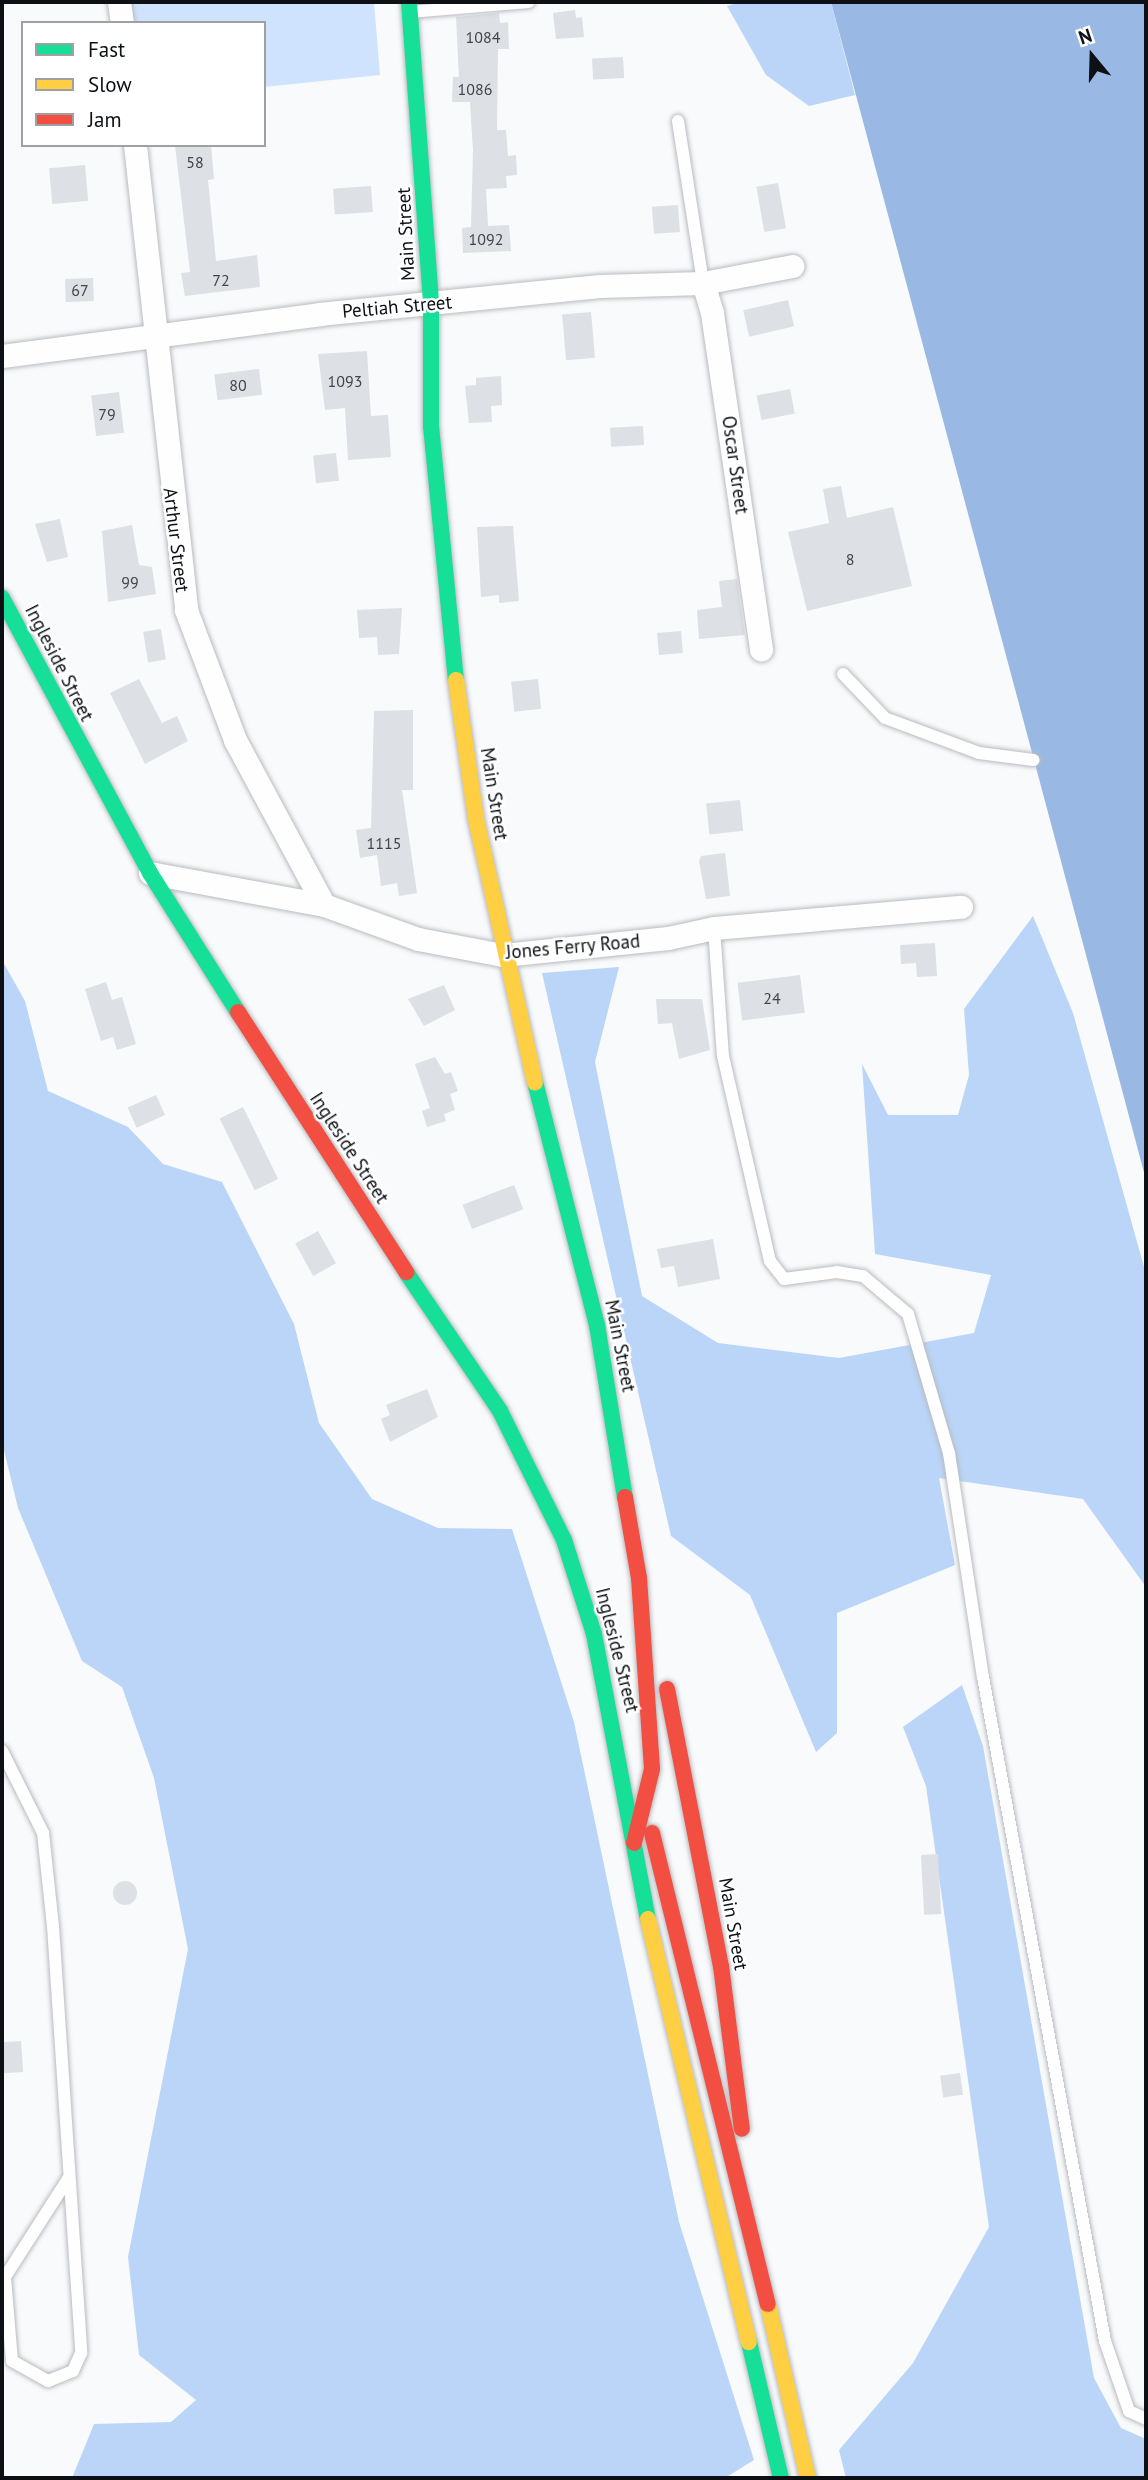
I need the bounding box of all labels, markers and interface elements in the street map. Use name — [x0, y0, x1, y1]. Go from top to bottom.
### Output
legend — [21, 21, 266, 147]
north arrow — [1057, 21, 1127, 91]
text: N — [1075, 23, 1095, 50]
house number: 1084 — [466, 27, 500, 47]
text: Fast — [88, 36, 125, 63]
text: Slow — [88, 71, 132, 98]
house number: 1086 — [458, 79, 492, 99]
text: Jam — [88, 106, 122, 133]
house number: 58 — [186, 152, 204, 172]
street label: Main Street — [392, 187, 420, 281]
house number: 1092 — [469, 229, 503, 249]
house number: 72 — [212, 270, 230, 290]
house number: 67 — [71, 280, 89, 300]
street label: Peltiah Street — [341, 291, 453, 323]
house number: 1093 — [328, 371, 362, 391]
house number: 80 — [229, 375, 247, 395]
house number: 79 — [98, 404, 116, 424]
street label: Oscar Street — [717, 414, 753, 516]
street label: Arthur Street — [158, 486, 194, 594]
house number: 8 — [846, 549, 854, 569]
house number: 99 — [121, 572, 139, 592]
street label: Ingleside Street — [20, 601, 98, 725]
street label: Main Street — [475, 746, 513, 842]
house number: 1115 — [367, 833, 401, 853]
street label: Jones Ferry Road — [505, 930, 641, 964]
house number: 24 — [763, 988, 781, 1008]
street label: Ingleside Street — [305, 1088, 393, 1208]
street label: Main Street — [600, 1298, 640, 1394]
street label: Ingleside Street — [590, 1585, 644, 1715]
street label: Main Street — [714, 1876, 752, 1972]

